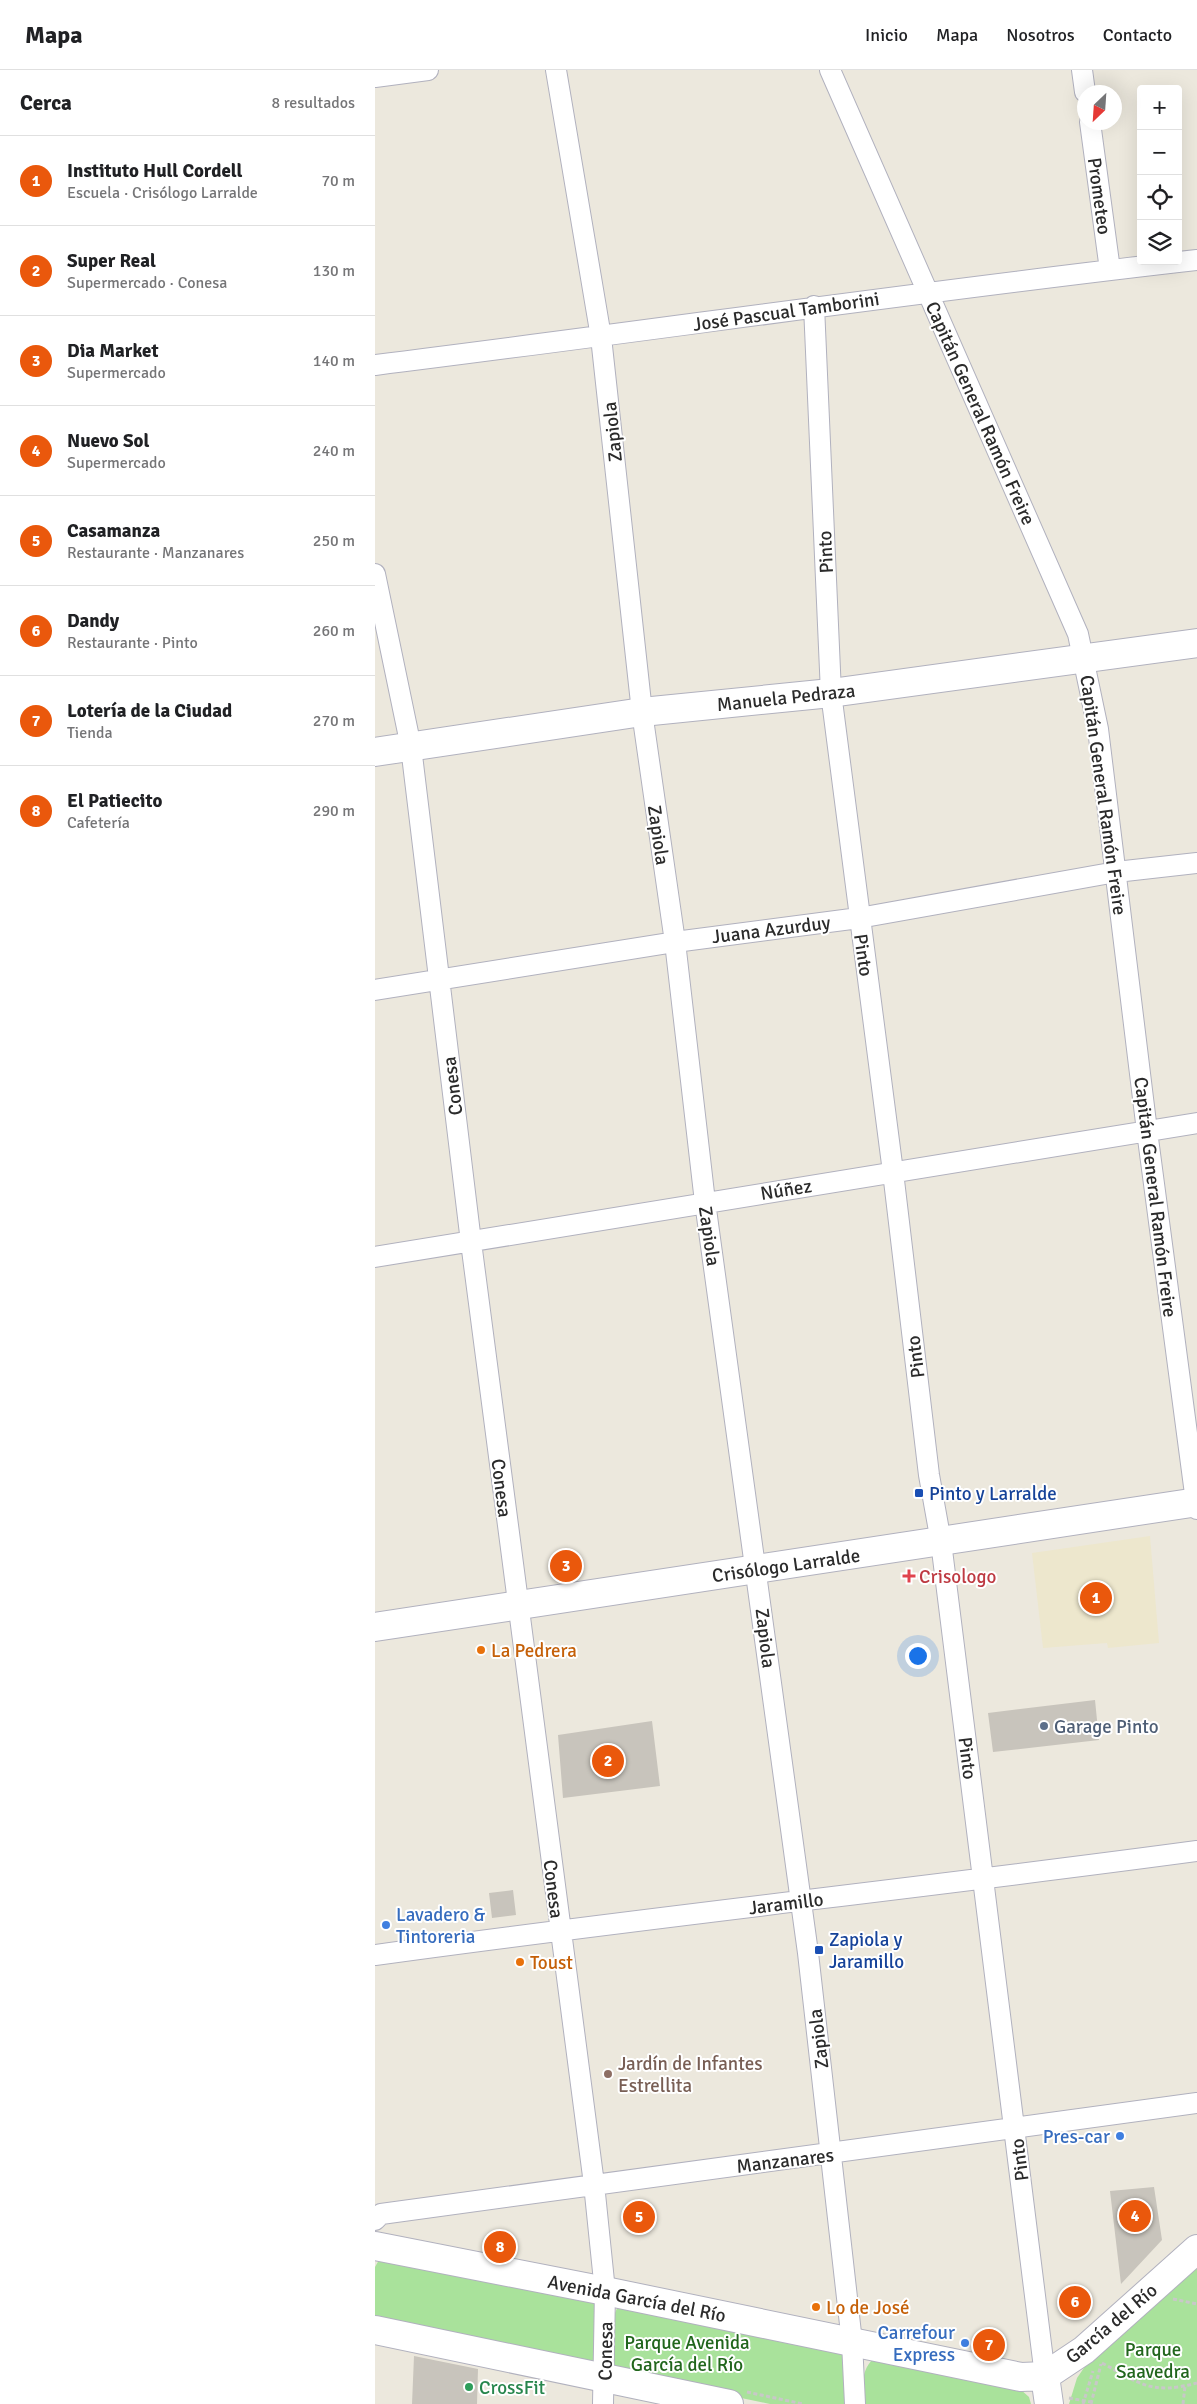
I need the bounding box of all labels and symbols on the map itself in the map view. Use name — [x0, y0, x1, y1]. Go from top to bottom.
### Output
north arrow — [1077, 85, 1122, 130]
street label: Prometeo — [1082, 156, 1116, 236]
street label: José Pascual Tamborini — [691, 287, 881, 337]
street label: Capitán General Ramón Freire — [920, 298, 1040, 529]
street label: Zapiola — [598, 401, 628, 463]
street label: Pinto — [813, 530, 839, 574]
street label: Capitán General Ramón Freire — [1074, 674, 1132, 917]
street label: Manuela Pedraza — [716, 679, 857, 717]
street label: Zapiola — [642, 804, 674, 867]
street label: Juana Azurduy — [710, 911, 832, 949]
street label: Pinto — [848, 932, 878, 978]
street label: Conesa — [437, 1055, 469, 1117]
street label: Capitán General Ramón Freire — [1128, 1075, 1182, 1319]
street label: Núñez — [759, 1174, 814, 1206]
street label: Zapiola — [693, 1205, 725, 1268]
street label: Pinto — [901, 1334, 931, 1380]
street label: Conesa — [485, 1457, 517, 1519]
place label: Pinto y Larralde — [929, 1482, 1057, 1506]
marker: Pinto y Larralde — [913, 1487, 925, 1499]
street label: Crisólogo Larralde — [710, 1544, 862, 1588]
pin: 3 — [550, 1547, 582, 1585]
place label: Crisologo — [919, 1565, 996, 1589]
marker: Crisologo — [903, 1570, 915, 1582]
pin: 1 — [1080, 1579, 1112, 1617]
street label: Zapiola — [749, 1607, 781, 1670]
place label: La Pedrera — [491, 1639, 577, 1663]
your location — [905, 1643, 931, 1669]
marker: La Pedrera — [475, 1644, 487, 1656]
place label: Garage Pinto — [1054, 1715, 1159, 1739]
marker: Garage Pinto — [1038, 1720, 1050, 1732]
street label: Pinto — [952, 1735, 982, 1781]
pin: 2 — [592, 1742, 624, 1780]
street label: Conesa — [537, 1858, 569, 1920]
street label: Jaramillo — [747, 1887, 825, 1920]
place label: Lavadero & Tintoreria — [396, 1903, 486, 1949]
marker: Lavadero & Tintoreria — [380, 1919, 392, 1931]
place label: Zapiola y Jaramillo — [829, 1928, 904, 1974]
marker: Zapiola y Jaramillo — [813, 1944, 825, 1956]
place label: Toust — [530, 1951, 573, 1975]
marker: Toust — [514, 1956, 526, 1968]
street label: Zapiola — [803, 2007, 835, 2070]
place label: Jardín de Infantes Estrellita — [618, 2052, 763, 2098]
marker: Jardín de Infantes Estrellita — [602, 2068, 614, 2080]
place label: Pres-car — [1043, 2125, 1110, 2149]
marker: Pres-car — [1114, 2130, 1126, 2142]
street label: Pinto — [1005, 2137, 1035, 2183]
street label: Manzanares — [735, 2143, 835, 2179]
pin: 4 — [1119, 2197, 1151, 2235]
pin: 5 — [623, 2198, 655, 2236]
pin: 8 — [484, 2228, 516, 2266]
street label: Avenida García del Río — [546, 2270, 728, 2328]
street label: García del Río — [1061, 2278, 1162, 2369]
pin: 6 — [1059, 2283, 1091, 2321]
place label: Lo de José — [826, 2296, 909, 2320]
marker: Lo de José — [810, 2301, 822, 2313]
street label: Conesa — [593, 2321, 619, 2381]
place label: Carrefour Express — [877, 2321, 955, 2367]
pin: 7 — [973, 2326, 1005, 2364]
park label: Parque Avenida García del Río — [624, 2331, 750, 2377]
marker: Carrefour Express — [959, 2337, 971, 2349]
park label: Parque Saavedra — [1116, 2338, 1190, 2384]
place label: CrossFit — [479, 2376, 546, 2400]
marker: CrossFit — [463, 2381, 475, 2393]

